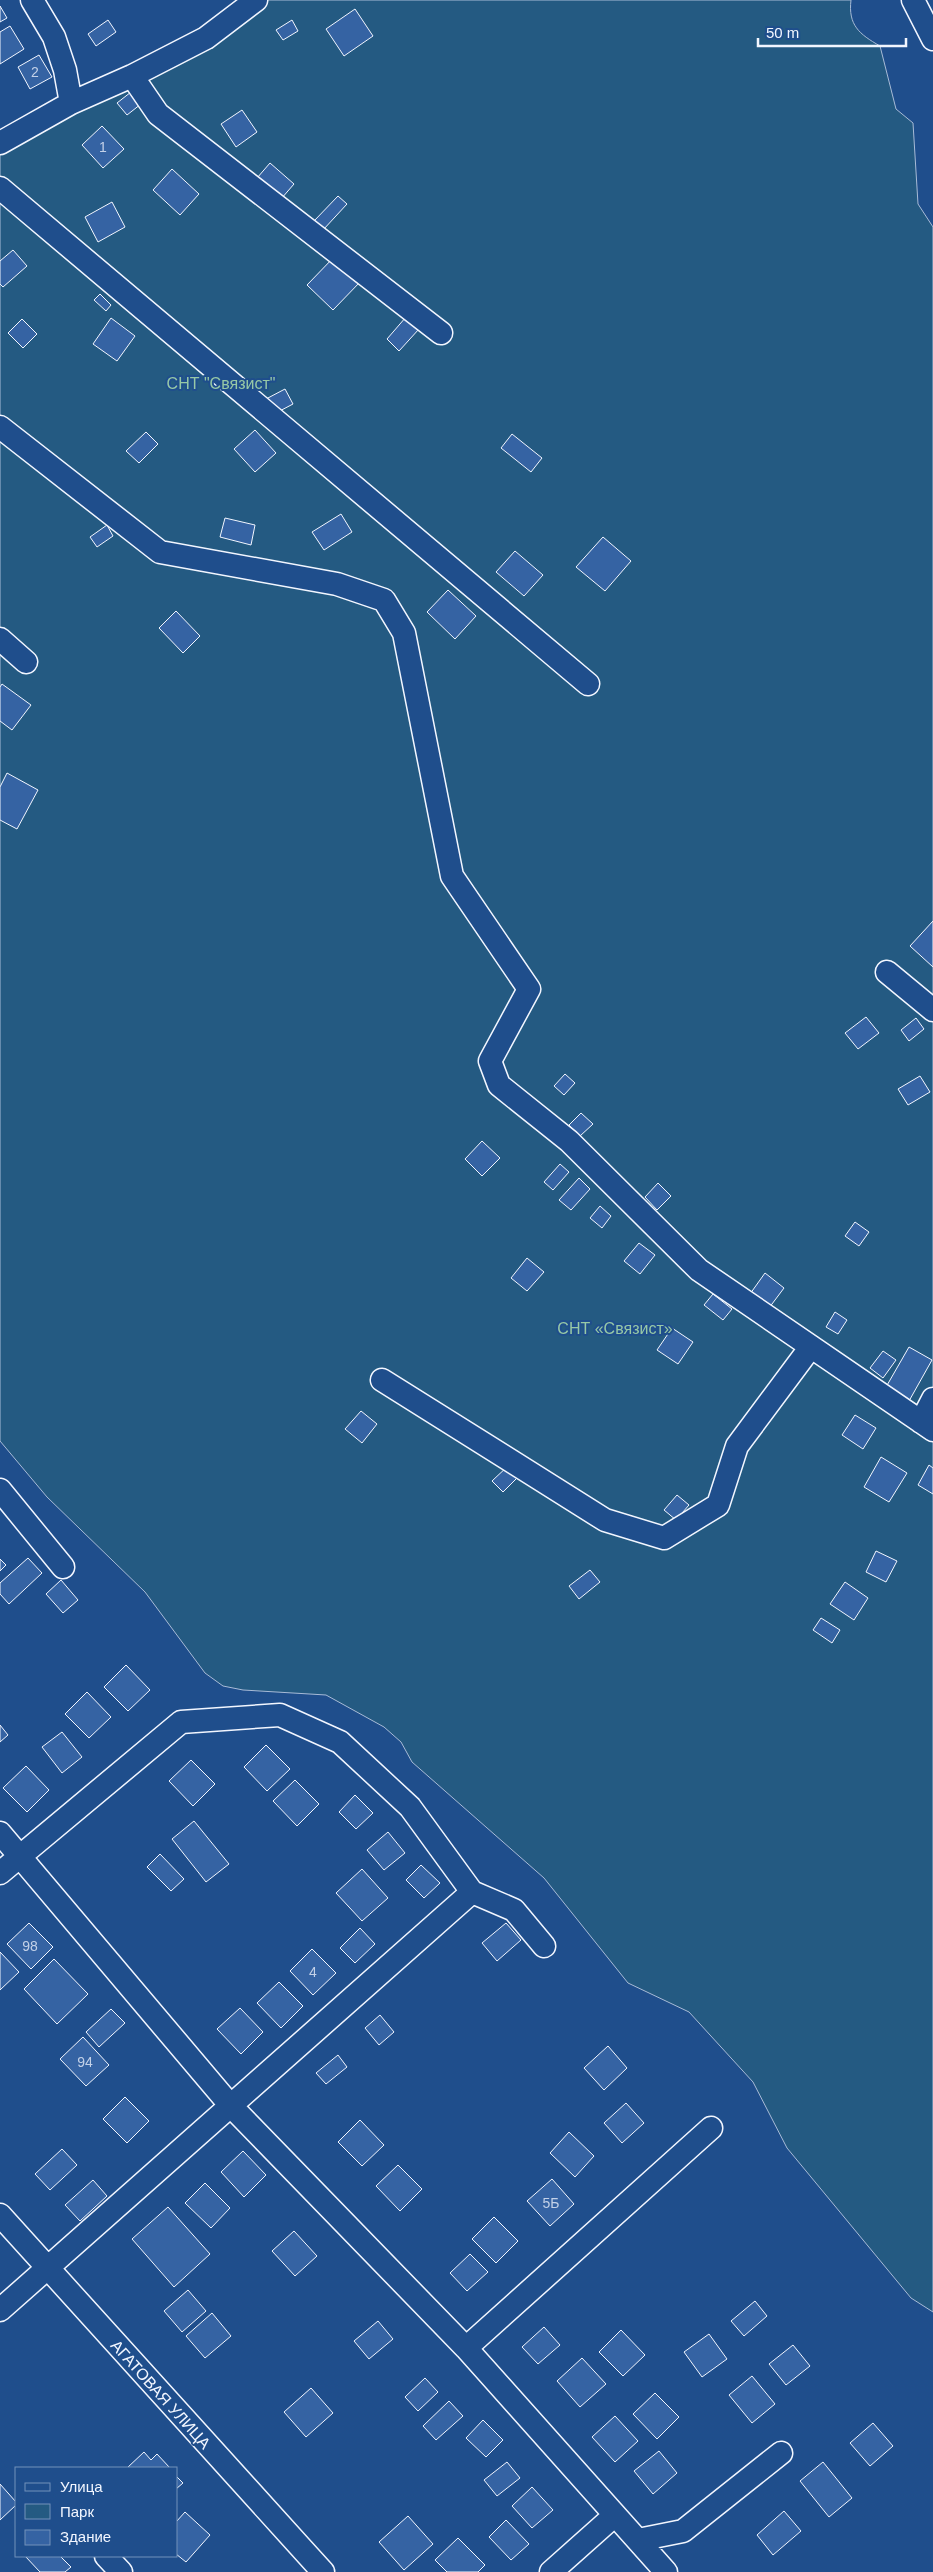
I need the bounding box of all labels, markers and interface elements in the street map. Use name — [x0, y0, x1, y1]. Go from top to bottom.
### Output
scale bar — [758, 15, 906, 47]
text: 50 m — [766, 24, 799, 41]
house number: 2 — [31, 64, 39, 80]
house number: 1 — [99, 139, 107, 155]
park label: СНТ "Связист" — [167, 375, 275, 392]
park label: СНТ «Связист» — [557, 1320, 673, 1337]
house number: 98 — [22, 1938, 38, 1954]
house number: 4 — [309, 1964, 317, 1980]
house number: 94 — [77, 2054, 93, 2070]
house number: 5Б — [543, 2195, 559, 2211]
street label: АГАТОВАЯ УЛИЦА — [107, 2337, 214, 2452]
legend — [15, 2467, 178, 2557]
text: Улица — [60, 2478, 103, 2495]
text: Парк — [60, 2503, 94, 2520]
text: Здание — [60, 2528, 111, 2545]

